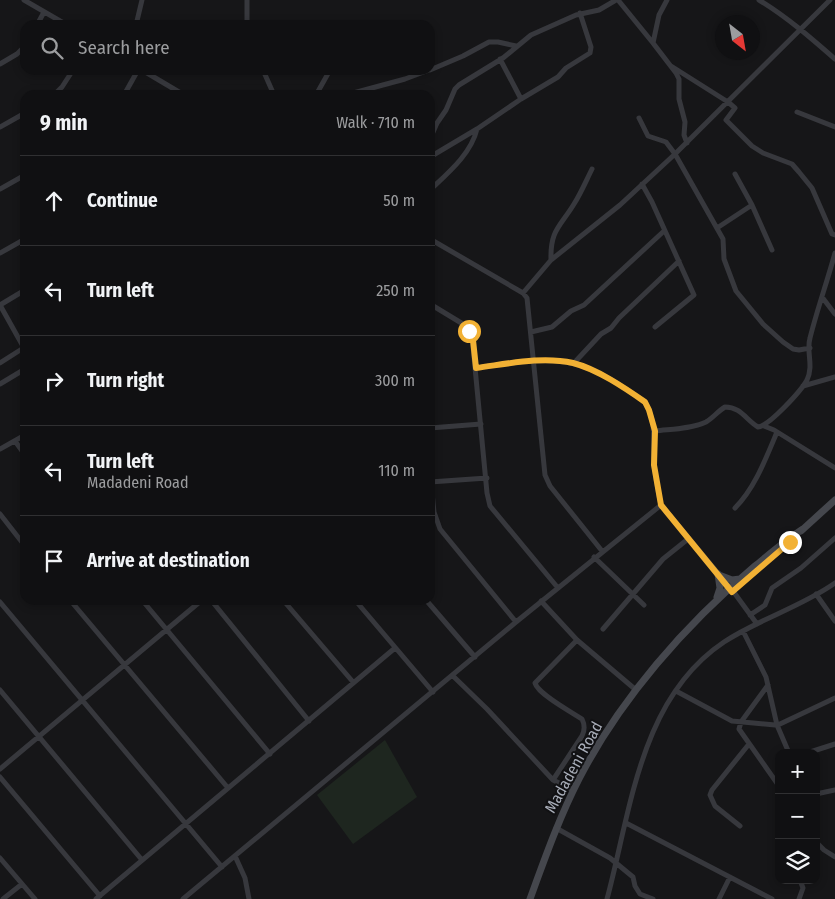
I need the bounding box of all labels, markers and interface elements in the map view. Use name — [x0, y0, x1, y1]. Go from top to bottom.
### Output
north arrow — [715, 15, 760, 60]
search box — [20, 20, 435, 75]
icon: search — [38, 34, 66, 62]
text: Search here — [78, 36, 170, 59]
text: 9 min — [40, 110, 88, 136]
text: Walk · 710 m — [336, 113, 415, 132]
icon: ahead — [40, 187, 68, 215]
text: Continue — [87, 189, 158, 212]
text: 50 m — [383, 191, 415, 210]
icon: left — [40, 277, 68, 305]
text: Turn left — [87, 279, 154, 302]
text: 250 m — [376, 281, 415, 300]
route start — [458, 320, 481, 343]
icon: right — [40, 367, 68, 395]
text: Turn right — [87, 369, 164, 392]
text: 300 m — [375, 371, 415, 390]
text: Turn left — [87, 450, 154, 473]
icon: left — [40, 457, 68, 485]
text: 110 m — [378, 461, 415, 480]
text: Madadeni Road — [87, 473, 189, 492]
route end — [779, 531, 802, 554]
icon: arrive — [40, 547, 68, 575]
text: Arrive at destination — [87, 549, 250, 572]
street label: Madadeni Road — [541, 718, 606, 816]
map controls — [775, 749, 820, 884]
button: + — [775, 749, 820, 794]
button: − — [775, 794, 820, 839]
button: layers — [775, 839, 820, 884]

